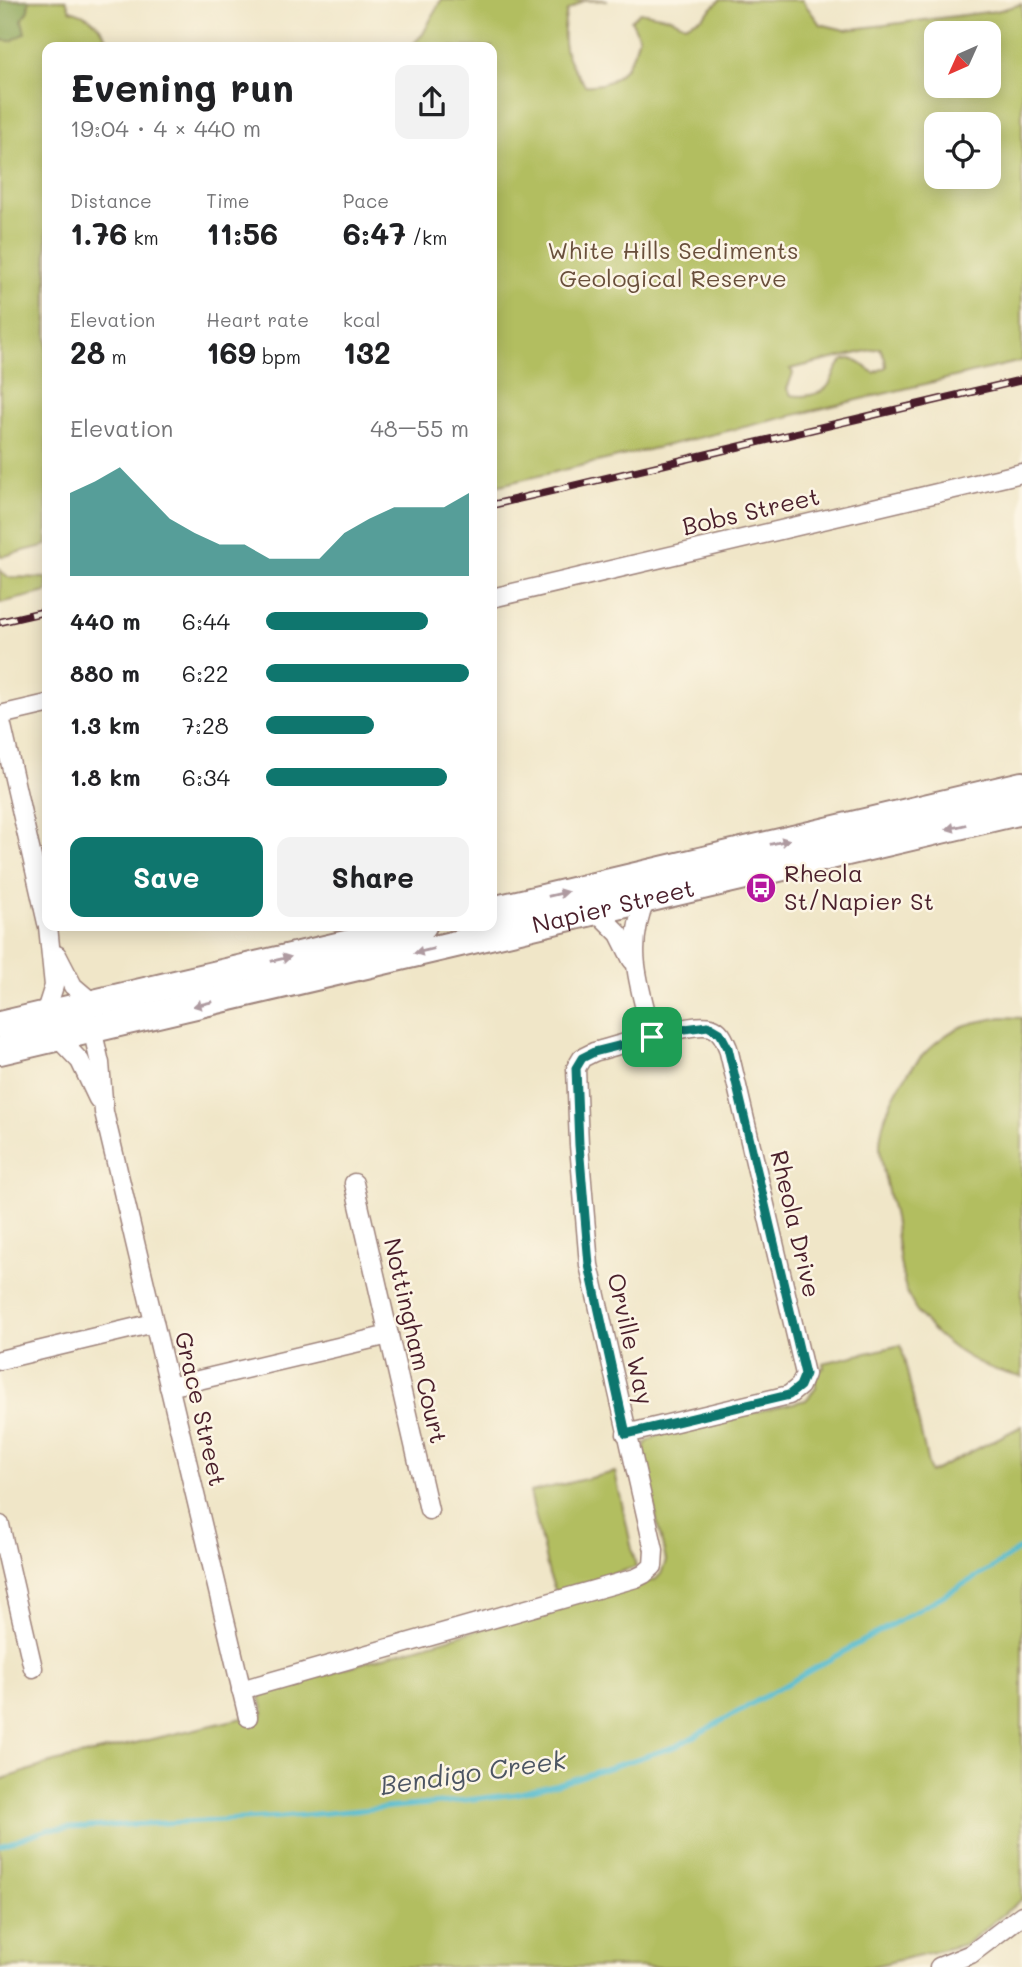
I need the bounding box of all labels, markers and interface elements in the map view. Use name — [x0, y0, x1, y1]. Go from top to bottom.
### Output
north arrow — [924, 21, 1001, 98]
map controls — [924, 21, 1001, 189]
text: Evening run — [70, 62, 294, 112]
button: share — [395, 65, 469, 139]
button: locate — [924, 112, 1001, 189]
text: 19:04 · 4 × 440 m — [70, 113, 261, 143]
text: Distance — [70, 188, 152, 213]
text: Time — [206, 188, 250, 213]
text: Pace — [343, 188, 389, 213]
text: 1.76 — [70, 213, 127, 253]
text: 11:56 — [206, 213, 278, 253]
text: 6:47 — [343, 213, 406, 253]
text: km — [127, 225, 159, 250]
text: /km — [406, 225, 447, 250]
park label: White Hills Sediments Geological Reserve — [547, 234, 799, 293]
text: Elevation — [70, 307, 155, 332]
text: Heart rate — [206, 307, 309, 332]
text: kcal — [343, 307, 381, 332]
text: 28 — [70, 332, 105, 372]
text: 169 — [206, 332, 256, 372]
text: 132 — [343, 332, 391, 372]
text: m — [105, 344, 127, 369]
text: bpm — [256, 344, 301, 369]
text: Elevation — [70, 413, 173, 443]
text: 48–55 m — [370, 413, 469, 443]
street label: Bobs Street — [679, 480, 822, 541]
text: 440 m — [70, 606, 141, 636]
text: 6:44 — [182, 606, 230, 636]
text: 880 m — [70, 658, 140, 688]
text: 6:22 — [182, 658, 229, 688]
text: 1.3 km — [70, 710, 140, 740]
text: 7:28 — [182, 710, 229, 740]
text: 1.8 km — [70, 762, 140, 792]
text: 6:34 — [182, 762, 230, 792]
one-way arrow — [944, 821, 966, 832]
one-way arrow — [769, 836, 791, 847]
button: Save — [70, 837, 263, 917]
button: Share — [277, 837, 469, 917]
place label: Rheola St/Napier St — [784, 857, 934, 916]
street label: Napier Street — [529, 871, 697, 940]
bus stop icon: Rheola St/Napier St — [744, 871, 778, 905]
one-way arrow — [547, 888, 569, 899]
one-way arrow — [413, 946, 435, 957]
one-way arrow — [270, 953, 292, 964]
one-way arrow — [191, 998, 213, 1009]
pin — [622, 1007, 682, 1067]
icon: arrive — [633, 1018, 671, 1056]
street label: Rheola Drive — [764, 1147, 828, 1300]
street label: Nottingham Court — [378, 1235, 455, 1446]
street label: Orville Way — [601, 1270, 662, 1408]
street label: Grace Street — [169, 1328, 234, 1489]
water label: Bendigo Creek — [378, 1742, 569, 1802]

